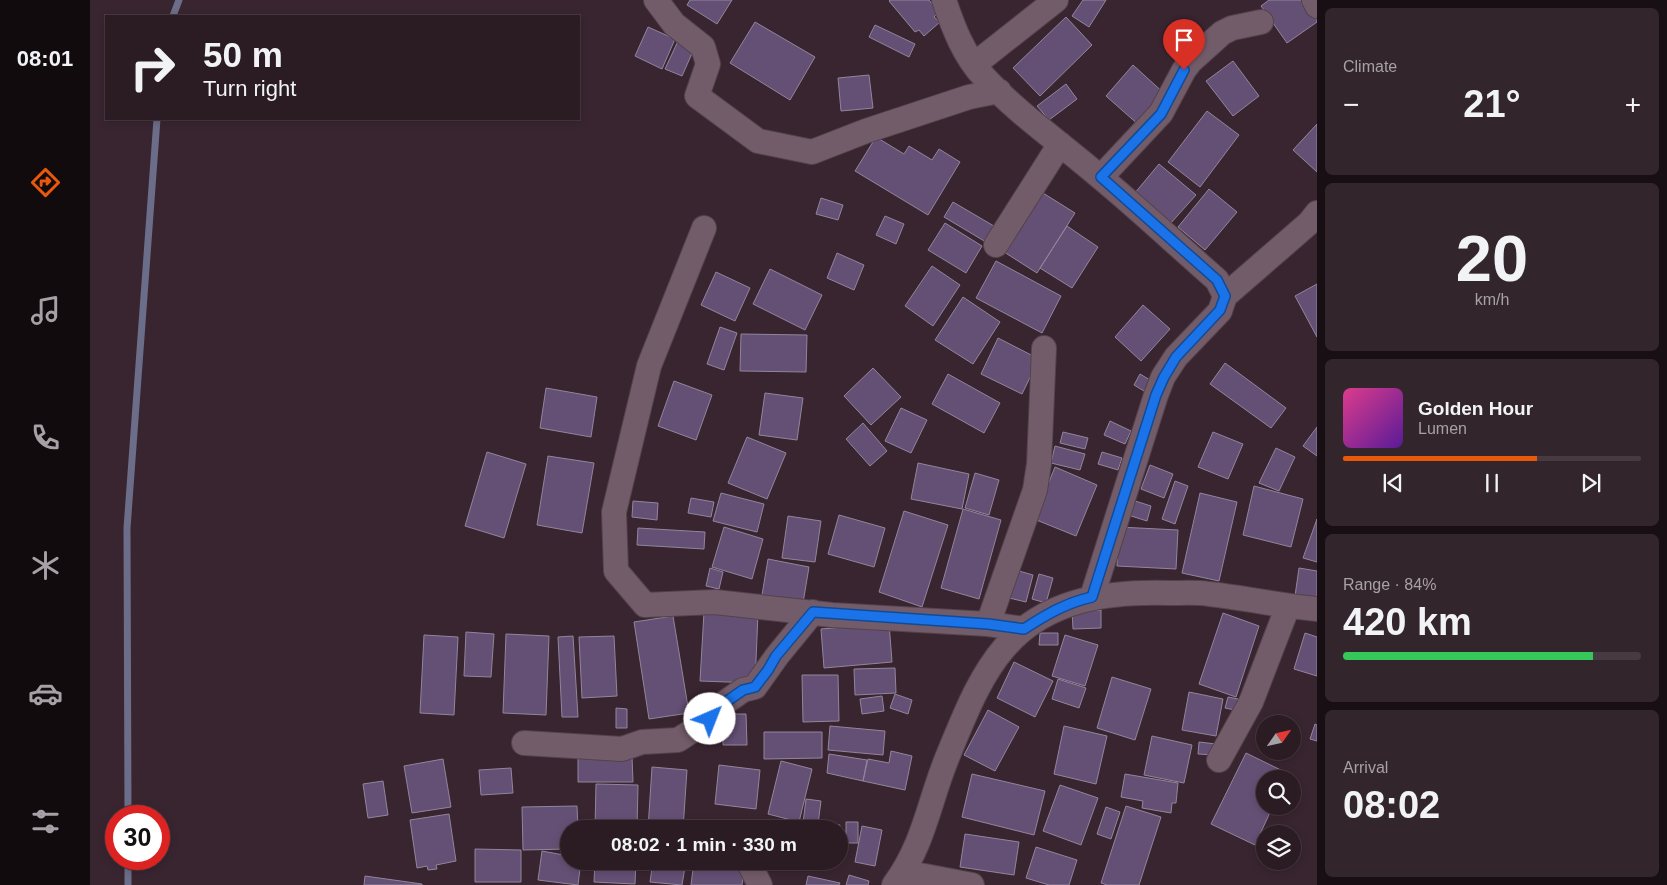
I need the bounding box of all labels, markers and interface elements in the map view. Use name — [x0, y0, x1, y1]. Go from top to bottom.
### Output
pin — [1163, 19, 1205, 70]
icon: arrive — [1170, 26, 1198, 54]
icon: right — [120, 35, 185, 100]
text: 50 m — [203, 35, 283, 74]
text: 08:01 — [17, 46, 73, 71]
text: Climate — [1343, 58, 1397, 75]
text: Turn right — [203, 76, 296, 101]
text: 21° — [1463, 83, 1521, 125]
text: − — [1343, 89, 1359, 120]
text: + — [1625, 89, 1641, 120]
icon: directions — [28, 165, 63, 200]
text: 20 — [1456, 222, 1528, 295]
text: km/h — [1475, 291, 1509, 308]
icon: music — [28, 293, 63, 328]
text: Golden Hour — [1418, 398, 1533, 419]
icon: phone — [28, 420, 63, 455]
text: Lumen — [1418, 420, 1467, 437]
icon: previous — [1379, 469, 1407, 497]
icon: pause — [1478, 469, 1506, 497]
icon: next — [1577, 469, 1605, 497]
icon: climate — [28, 548, 63, 583]
text: Range · 84% — [1343, 576, 1436, 593]
text: 420 km — [1343, 601, 1472, 643]
icon: car — [28, 676, 63, 711]
position arrow — [683, 692, 735, 744]
north arrow — [1256, 715, 1301, 760]
map controls — [1256, 715, 1301, 870]
text: Arrival — [1343, 759, 1388, 776]
button: search — [1256, 770, 1301, 815]
text: 08:02 — [1343, 784, 1440, 826]
icon: filters — [28, 804, 63, 839]
speed limit sign: 30 — [105, 805, 170, 870]
button: layers — [1256, 825, 1301, 870]
text: 08:02 · 1 min · 330 m — [611, 834, 797, 855]

